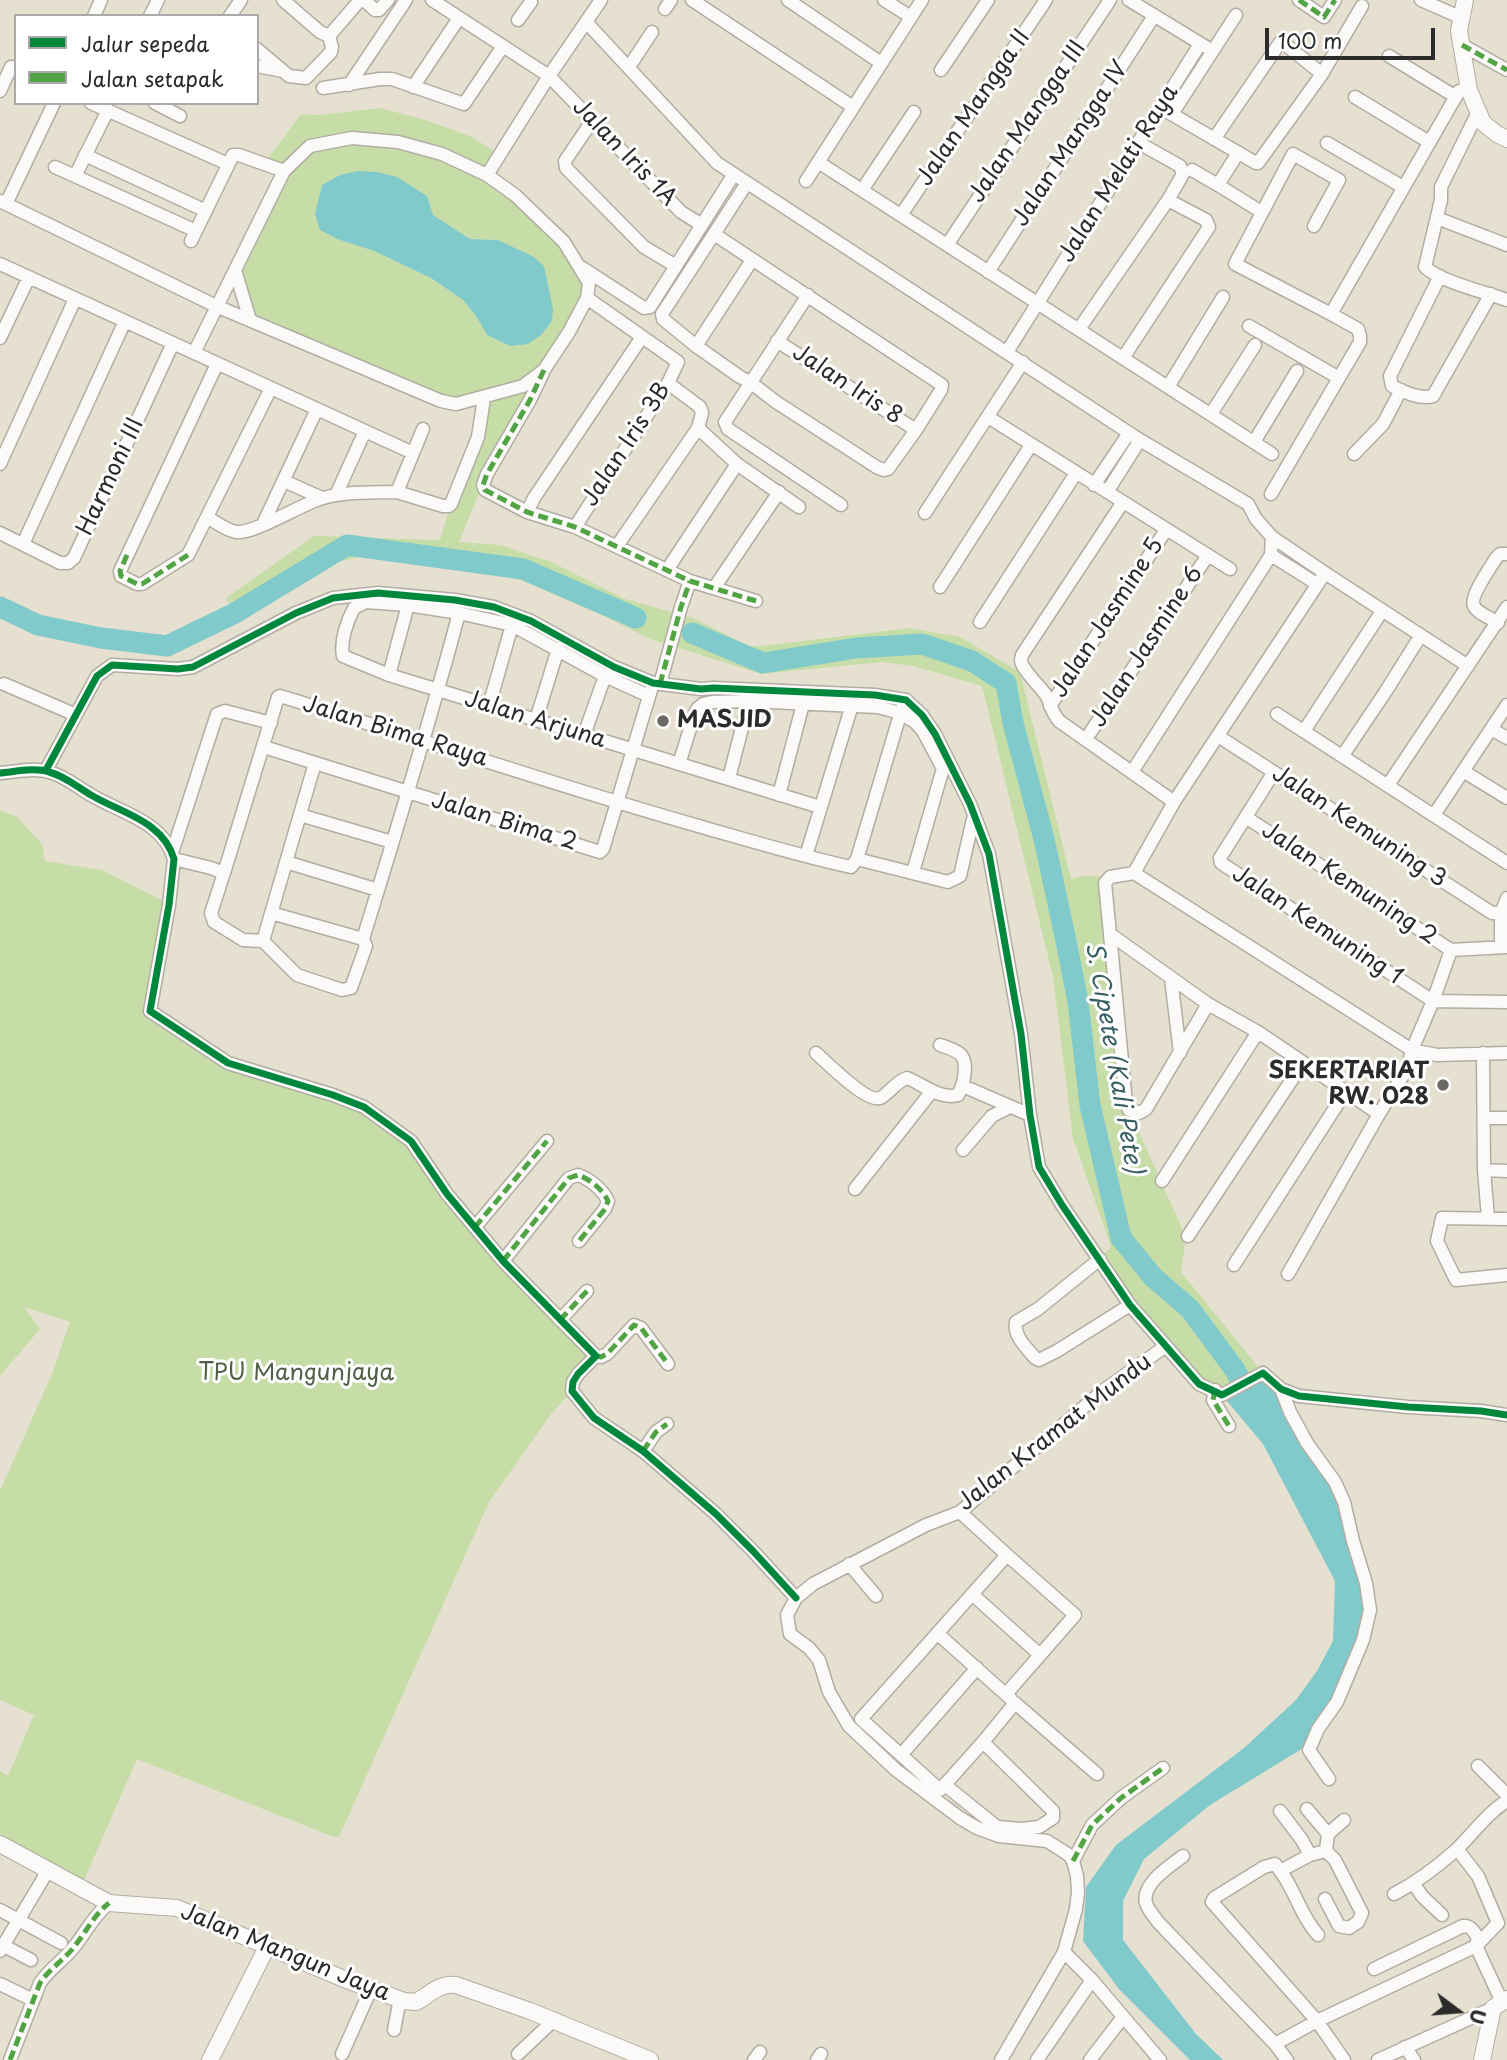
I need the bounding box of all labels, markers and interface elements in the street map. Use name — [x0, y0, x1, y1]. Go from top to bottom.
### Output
legend — [14, 14, 259, 105]
scale bar — [1269, 14, 1439, 58]
text: 100 m — [1278, 24, 1342, 56]
street label: Jalan Mangga II — [911, 25, 1037, 191]
text: Jalur sepeda — [81, 27, 209, 59]
street label: Jalan Mangga III — [964, 36, 1092, 208]
street label: Jalan Mangga IV — [1007, 56, 1135, 232]
text: Jalan setapak — [81, 62, 224, 94]
street label: Jalan Melati Raya — [1053, 80, 1185, 268]
street label: Jalan Iris 1A — [566, 94, 682, 212]
street label: Jalan Iris 8 — [787, 339, 907, 431]
street label: Jalan Iris 3B — [577, 378, 677, 512]
street label: Harmoni III — [72, 414, 150, 540]
street label: Jalan Jasmine 5 — [1046, 533, 1170, 703]
street label: Jalan Jasmine 6 — [1085, 561, 1209, 733]
street label: Jalan Arjuna — [461, 685, 609, 755]
street label: Jalan Bima Raya — [299, 691, 491, 773]
place label: MASJID — [677, 707, 772, 735]
marker: MASJID — [655, 713, 671, 729]
street label: Jalan Kemuning 3 — [1267, 760, 1451, 894]
street label: Jalan Bima 2 — [428, 787, 580, 857]
street label: Jalan Kemuning 2 — [1256, 817, 1442, 951]
street label: Jalan Kemuning 1 — [1227, 861, 1407, 991]
water label: S. Cipete (Kali Pete) — [1078, 940, 1148, 1176]
place label: SEKERTARIAT RW. 028 — [1269, 1058, 1429, 1112]
marker: SEKERTARIAT RW. 028 — [1435, 1077, 1451, 1093]
street label: Jalan Kramat Mundu — [953, 1349, 1157, 1517]
park label: TPU Mangunjaya — [198, 1360, 394, 1388]
street label: Jalan Mangun Jaya — [176, 1898, 394, 2008]
north arrow — [1423, 1976, 1493, 2046]
text: U — [1463, 2006, 1494, 2028]

